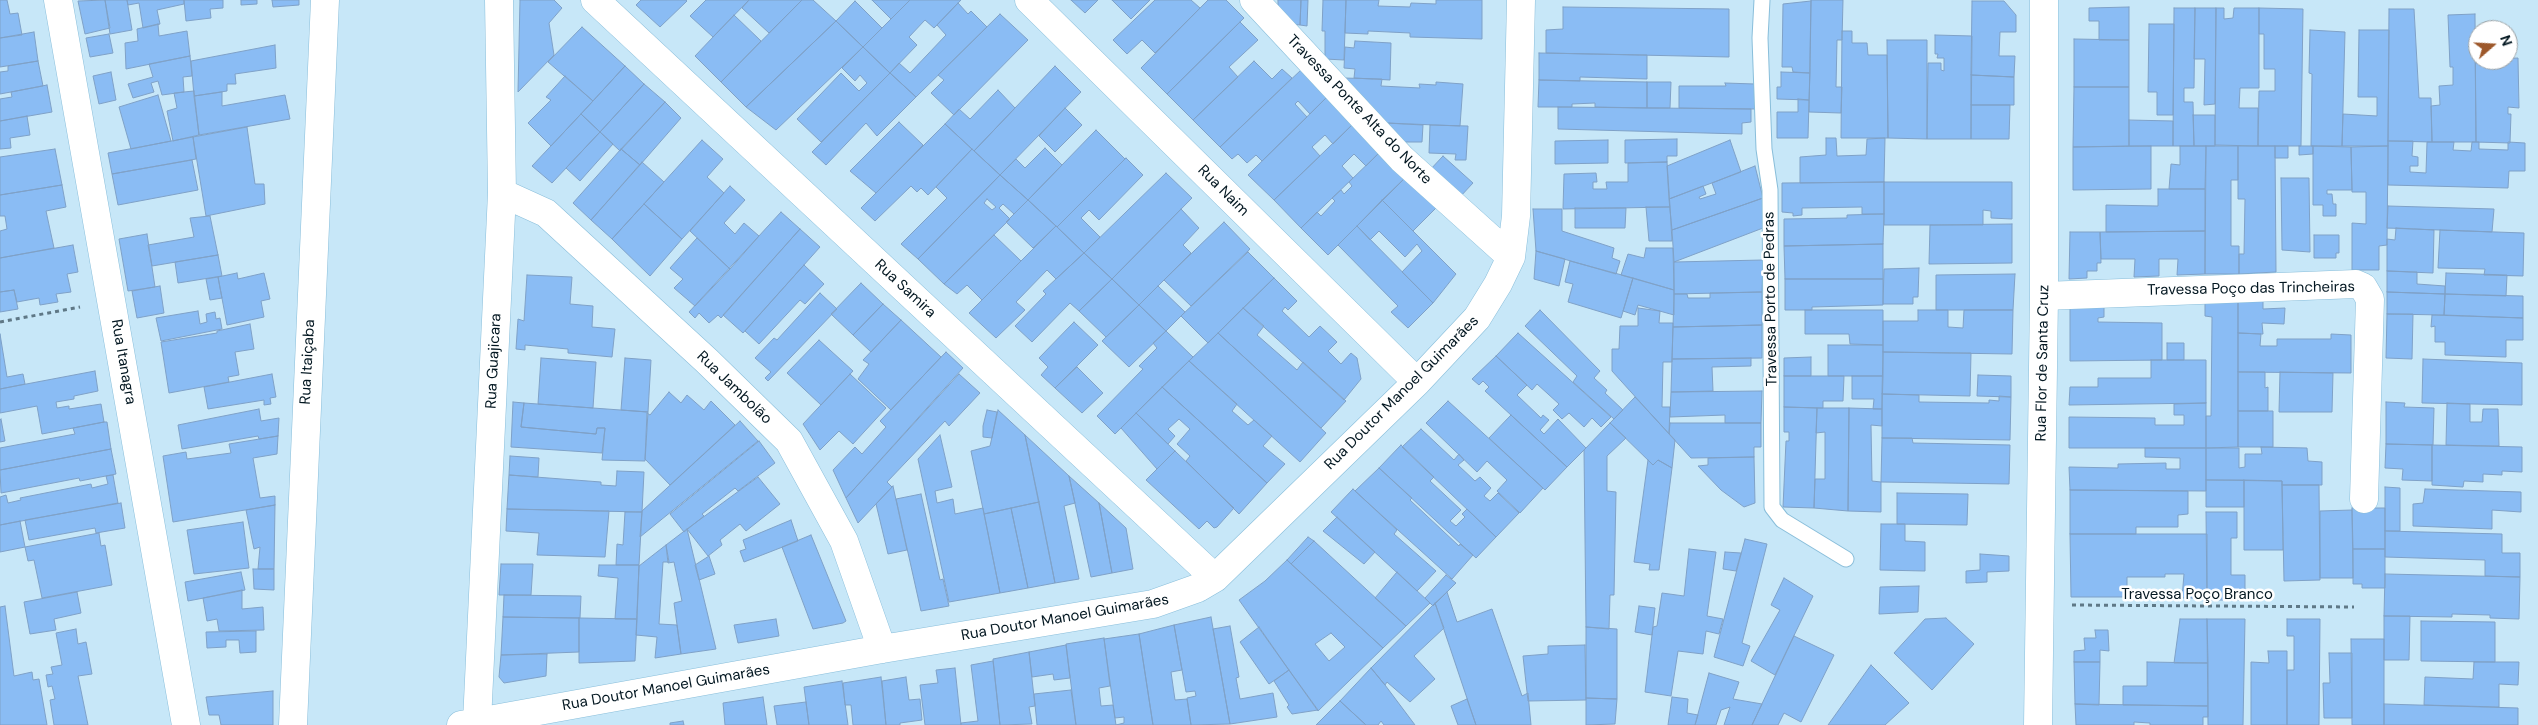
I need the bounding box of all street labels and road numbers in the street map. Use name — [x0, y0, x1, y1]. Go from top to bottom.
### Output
street label: Travessa Ponte Alta do Norte — [1283, 32, 1435, 188]
street label: Rua Naim — [1194, 162, 1252, 220]
street label: Travessa Porto de Pedras — [1760, 211, 1782, 387]
street label: Rua Samira — [871, 256, 939, 322]
street label: Travessa Poço das Trincheiras — [2147, 278, 2355, 300]
street label: Rua Flor de Santa Cruz — [2033, 285, 2053, 441]
street label: Rua Doutor Manoel Guimarães — [1321, 312, 1483, 474]
street label: Rua Guajicara — [483, 313, 505, 409]
street label: Rua Itanagra — [107, 318, 139, 406]
street label: Rua Itaiçaba — [297, 319, 319, 405]
street label: Rua Jambolão — [693, 348, 775, 428]
street label: Travessa Poço Branco — [2121, 586, 2273, 604]
street label: Rua Doutor Manoel Guimarães — [960, 591, 1170, 645]
street label: Rua Doutor Manoel Guimarães — [561, 661, 771, 715]

